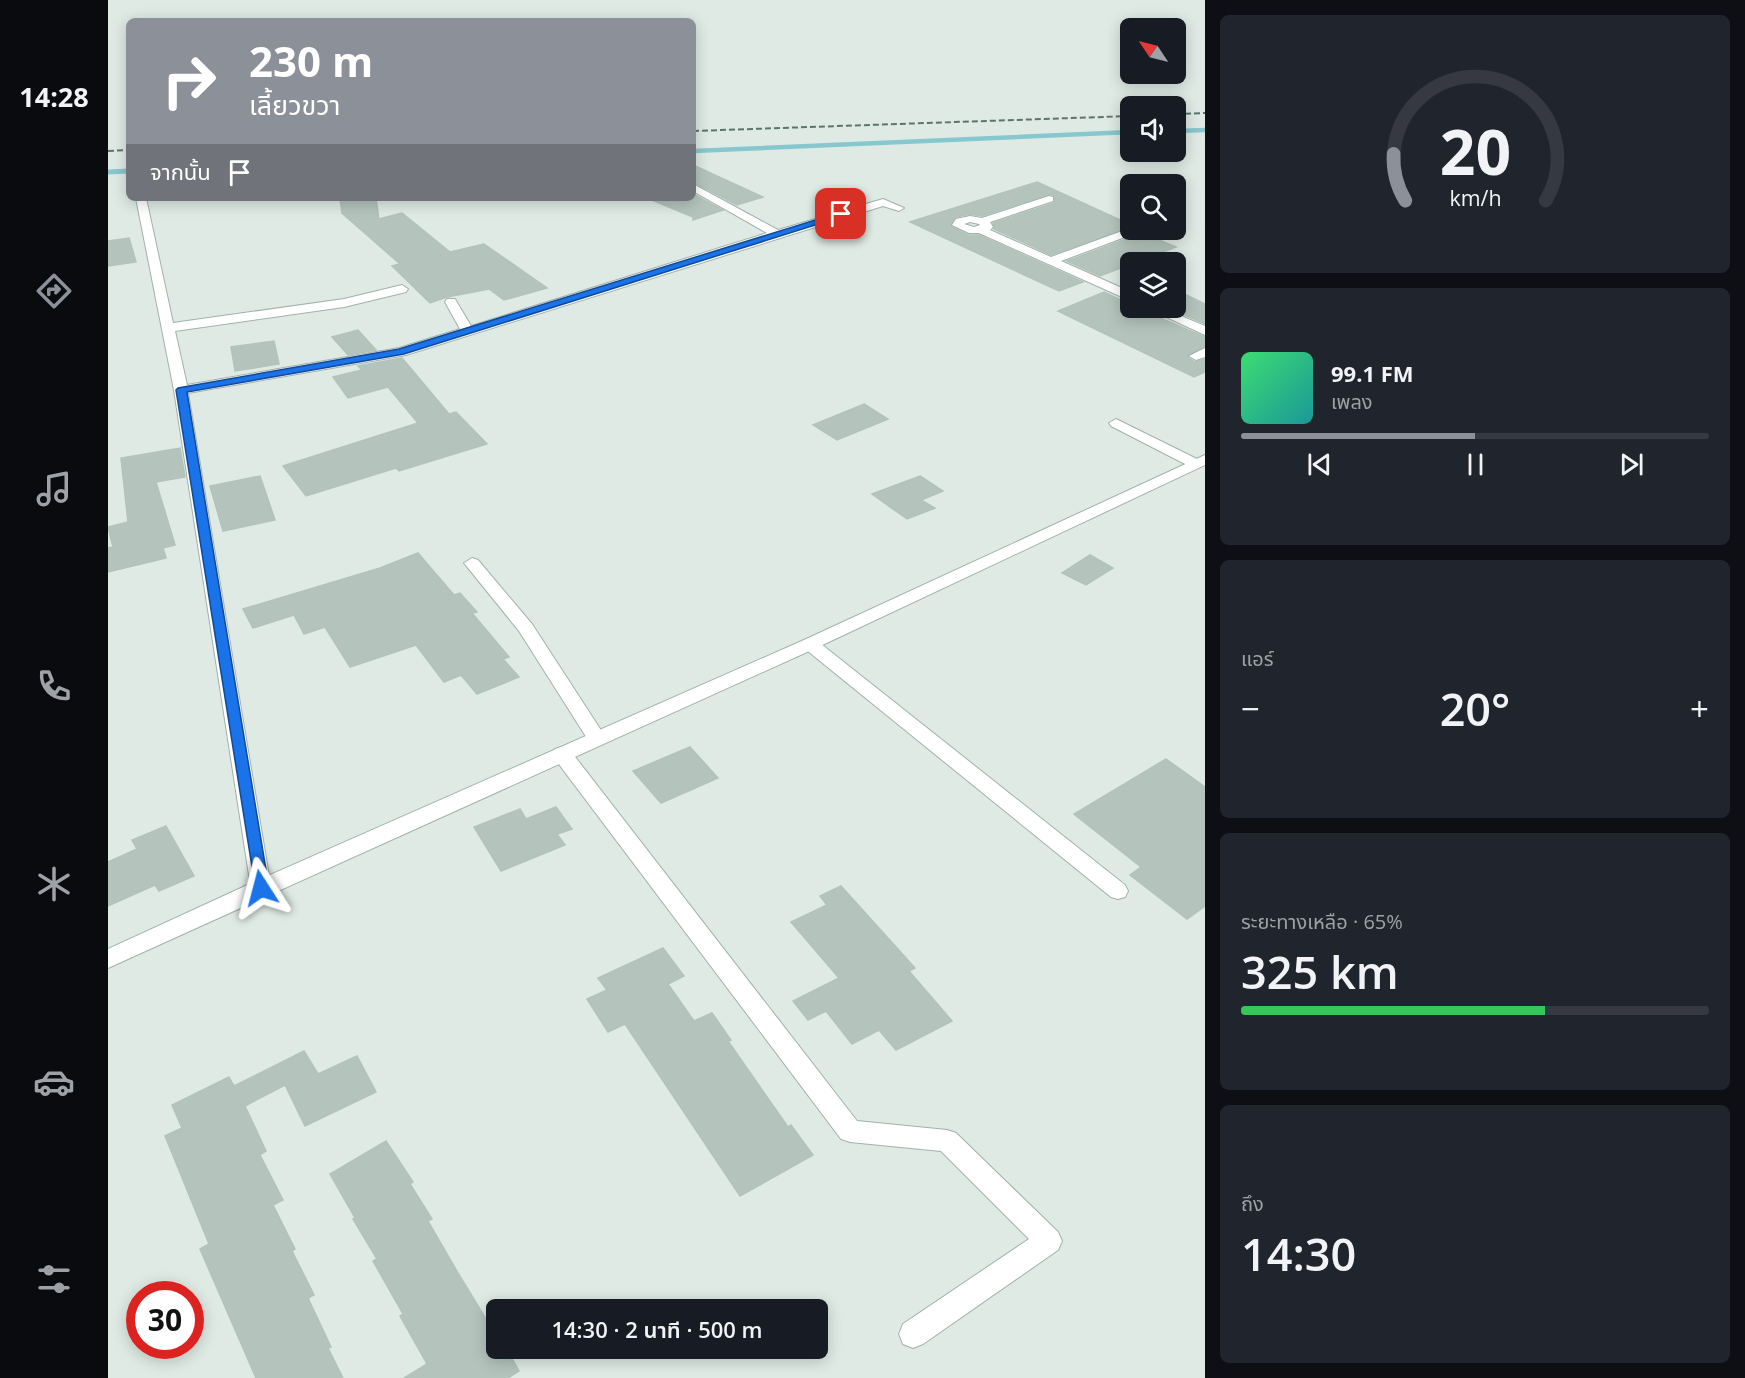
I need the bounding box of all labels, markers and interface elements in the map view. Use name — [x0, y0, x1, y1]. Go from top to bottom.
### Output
north arrow — [1120, 18, 1186, 84]
map controls — [1120, 18, 1186, 318]
text: 230 m — [249, 32, 373, 89]
icon: right — [150, 42, 228, 120]
text: 14:28 — [19, 78, 89, 115]
text: เลี้ยวขวา — [249, 86, 340, 123]
button: sound — [1120, 96, 1186, 162]
text: 20 — [1439, 108, 1511, 193]
text: จากนั้น — [150, 156, 211, 186]
icon: arrive — [223, 156, 256, 189]
button: search — [1120, 174, 1186, 240]
text: km/h — [1449, 183, 1501, 212]
pin — [815, 188, 866, 239]
icon: arrive — [824, 197, 857, 230]
button: layers — [1120, 252, 1186, 318]
icon: directions — [33, 270, 75, 312]
text: 99.1 FM — [1331, 358, 1414, 388]
text: เพลง — [1331, 388, 1373, 415]
icon: previous — [1303, 448, 1336, 481]
icon: pause — [1459, 448, 1492, 481]
icon: next — [1615, 448, 1648, 481]
icon: music — [33, 468, 75, 510]
text: แอร์ — [1241, 645, 1273, 672]
icon: phone — [33, 665, 75, 707]
text: 20° — [1440, 678, 1510, 739]
text: − — [1241, 686, 1260, 731]
text: + — [1690, 686, 1709, 731]
position arrow — [229, 856, 293, 920]
icon: climate — [33, 863, 75, 905]
text: ระยะทางเหลือ · 65% — [1241, 908, 1403, 935]
text: 325 km — [1241, 941, 1399, 1002]
icon: car — [33, 1061, 75, 1103]
text: ถึง — [1241, 1190, 1264, 1217]
text: 14:30 — [1241, 1223, 1356, 1284]
icon: filters — [33, 1258, 75, 1300]
speed limit sign: 30 — [126, 1281, 204, 1359]
text: 14:30 · 2 นาที · 500 m — [551, 1314, 763, 1344]

